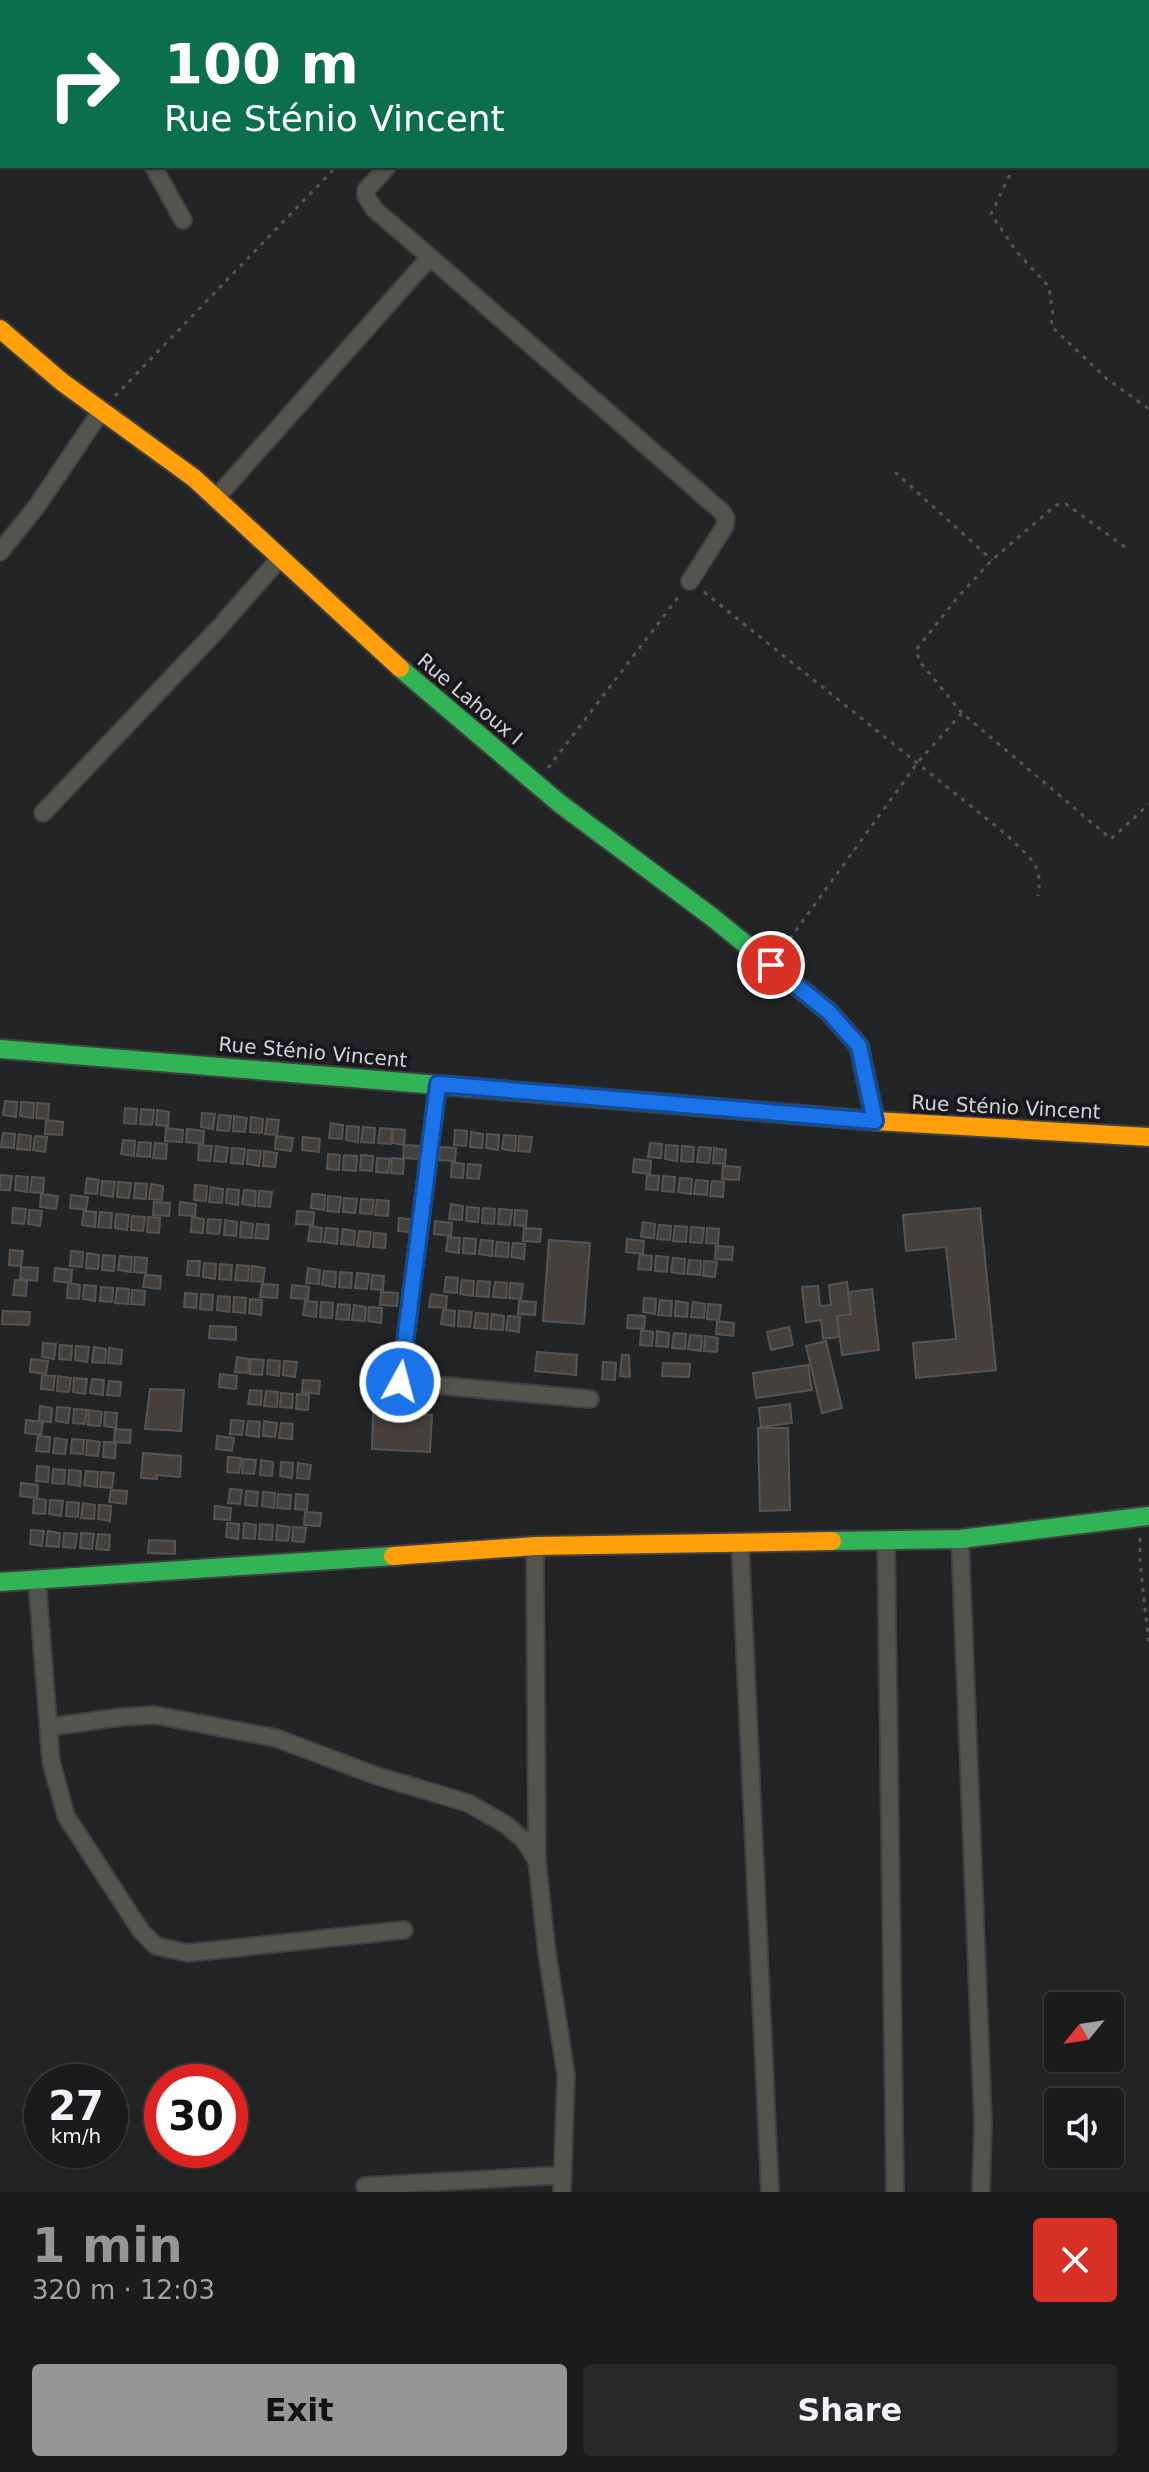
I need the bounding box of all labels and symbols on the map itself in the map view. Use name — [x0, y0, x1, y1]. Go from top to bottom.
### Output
street label: Rue Lahoux I — [413, 648, 527, 750]
pin — [737, 931, 805, 999]
street label: Rue Sténio Vincent — [218, 1032, 408, 1072]
street label: Rue Sténio Vincent — [911, 1090, 1101, 1124]
position arrow — [358, 1340, 442, 1424]
north arrow — [1044, 1992, 1124, 2072]
speed limit sign: 30 — [144, 2064, 248, 2168]

